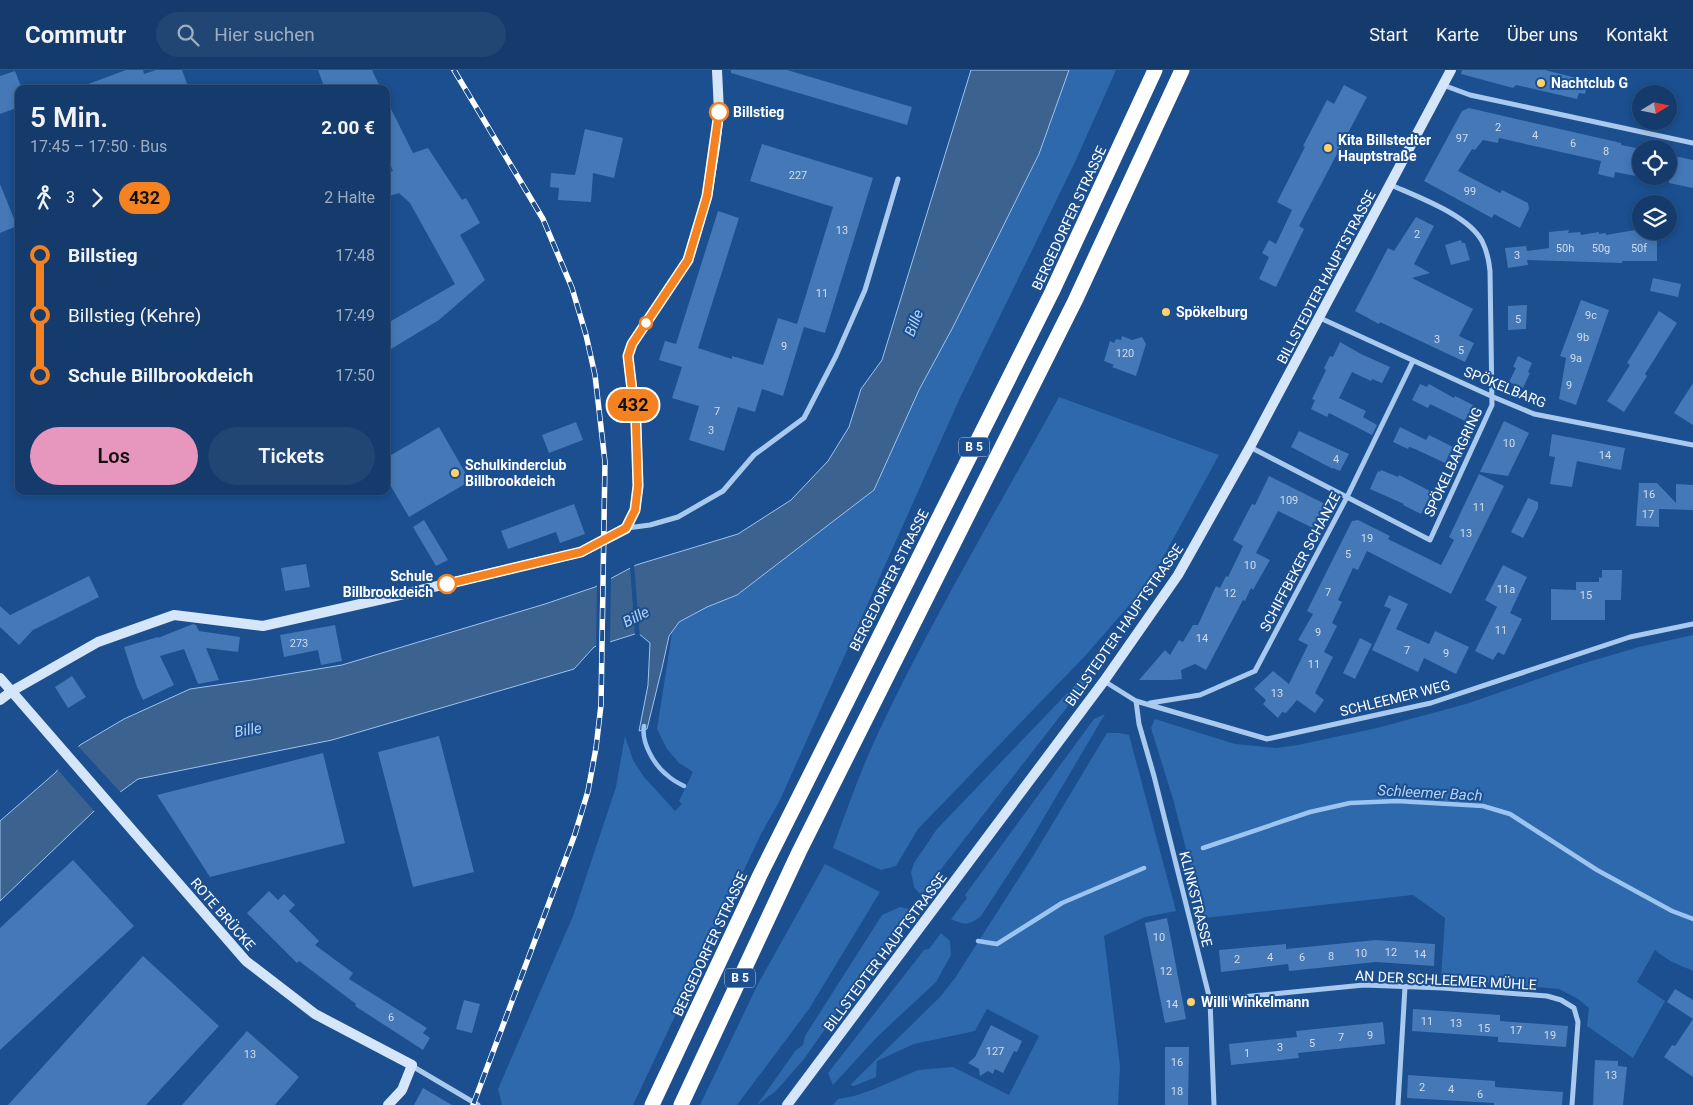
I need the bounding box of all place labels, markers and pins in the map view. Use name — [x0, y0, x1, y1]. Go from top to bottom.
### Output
place label: Nachtclub G — [1551, 75, 1628, 91]
marker: Nachtclub G — [1535, 77, 1547, 89]
marker: Billstieg — [709, 102, 729, 122]
place label: Billstieg — [733, 104, 784, 120]
place label: Kita Billstedter Hauptstraße — [1338, 132, 1431, 164]
marker: Kita Billstedter Hauptstraße — [1322, 142, 1334, 154]
place label: Spökelburg — [1176, 304, 1248, 320]
marker: Spökelburg — [1160, 306, 1172, 318]
unlabelled marker — [639, 316, 653, 330]
place label: Schulkinderclub Billbrookdeich — [465, 457, 567, 489]
marker: Schulkinderclub Billbrookdeich — [449, 467, 461, 479]
place label: Schule Billbrookdeich — [343, 568, 433, 600]
marker: Schule Billbrookdeich — [437, 574, 457, 594]
place label: Willi Winkelmann — [1201, 994, 1309, 1010]
marker: Willi Winkelmann — [1185, 996, 1197, 1008]

